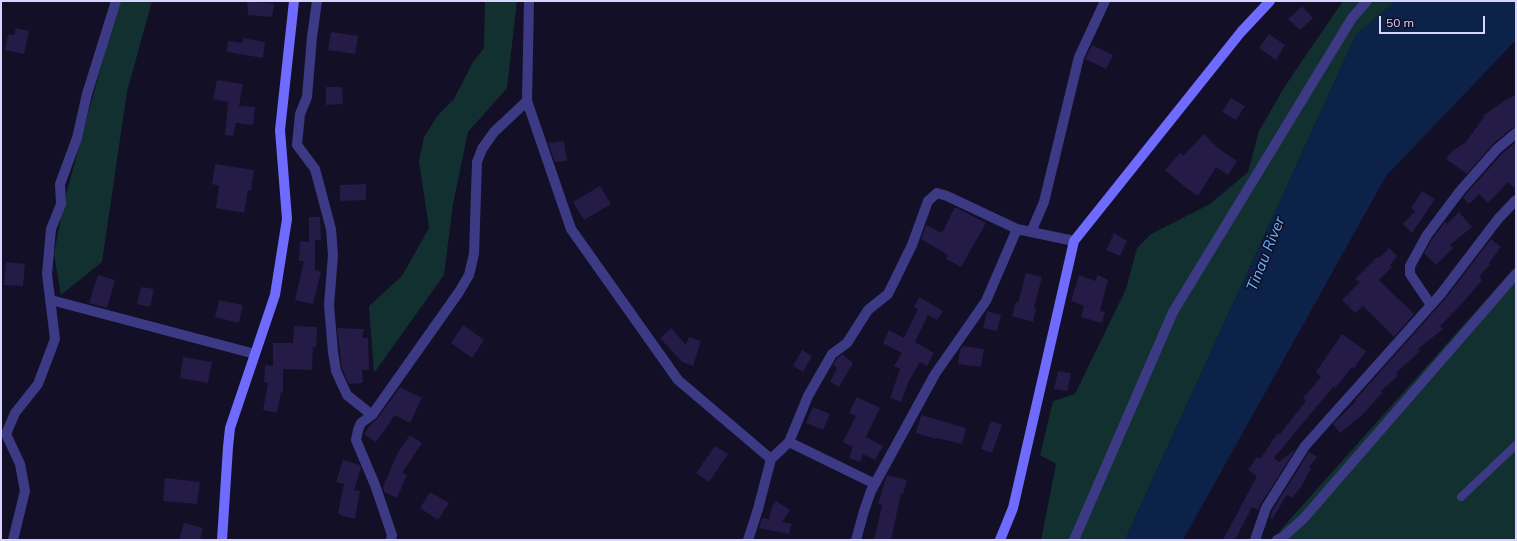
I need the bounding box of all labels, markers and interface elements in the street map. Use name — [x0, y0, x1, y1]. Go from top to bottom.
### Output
scale bar — [1381, 8, 1487, 34]
text: 50 m — [1386, 15, 1414, 30]
water label: Tinau River — [1243, 214, 1289, 294]

